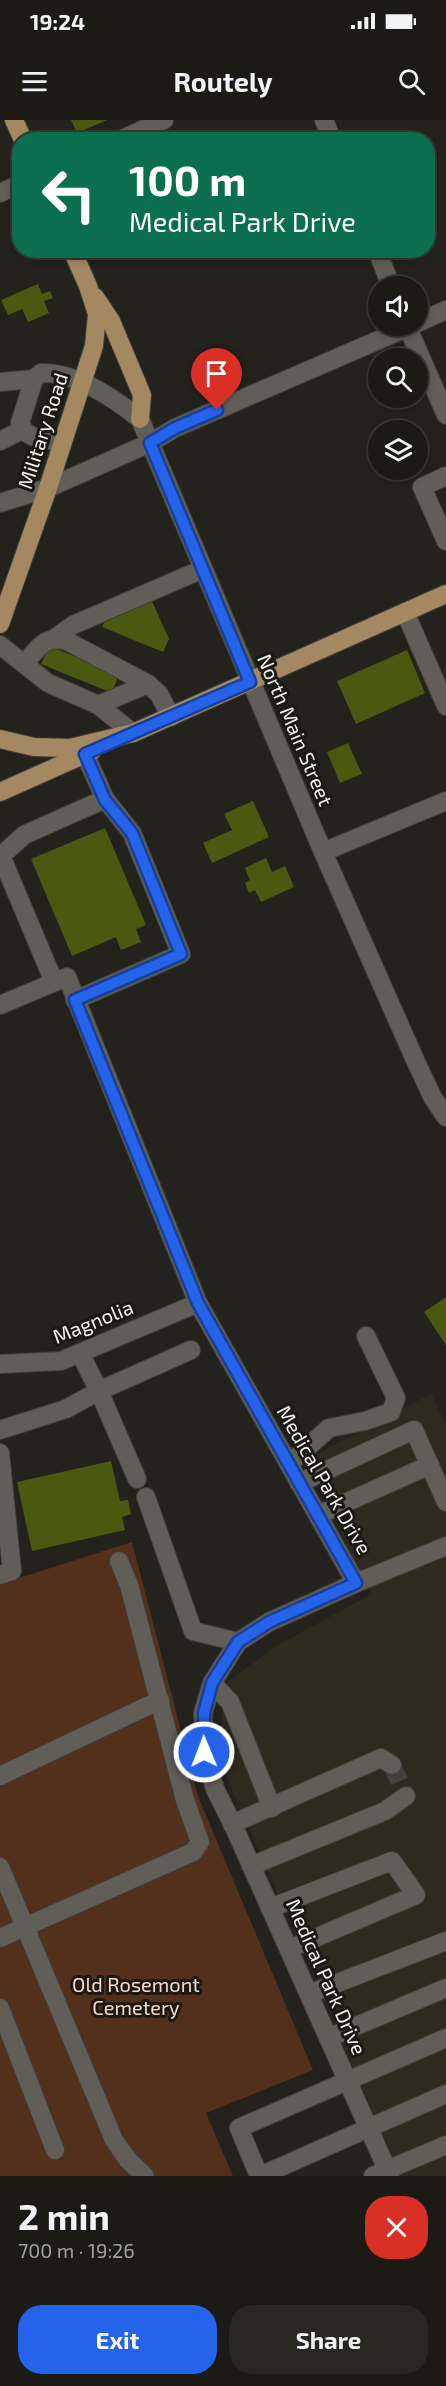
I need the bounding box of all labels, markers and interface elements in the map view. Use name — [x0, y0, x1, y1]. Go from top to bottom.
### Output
text: 19:24 — [30, 8, 85, 34]
icon: menu — [18, 65, 51, 98]
text: Routely — [173, 65, 273, 97]
icon: search — [395, 65, 428, 98]
text: 100 m — [129, 154, 246, 204]
icon: left — [30, 156, 108, 234]
text: Medical Park Drive — [129, 205, 356, 237]
map controls — [368, 276, 428, 480]
button: sound — [368, 276, 428, 336]
pin — [191, 348, 242, 410]
button: search — [368, 348, 428, 408]
icon: arrive — [200, 357, 233, 390]
street label: Military Road — [12, 370, 72, 492]
button: layers — [368, 420, 428, 480]
street label: North Main Street — [253, 650, 339, 809]
street label: Magnolia — [49, 1294, 136, 1348]
street label: Medical Park Drive — [272, 1401, 377, 1558]
position arrow — [172, 1720, 236, 1784]
street label: Medical Park Drive — [282, 1895, 372, 2058]
park label: Old Rosemont Cemetery — [72, 1972, 200, 2019]
text: 2 min — [18, 2194, 110, 2237]
button: close — [365, 2196, 428, 2259]
text: 700 m · 19:26 — [18, 2238, 135, 2262]
button: Exit — [18, 2305, 217, 2374]
button: Share — [229, 2305, 428, 2374]

